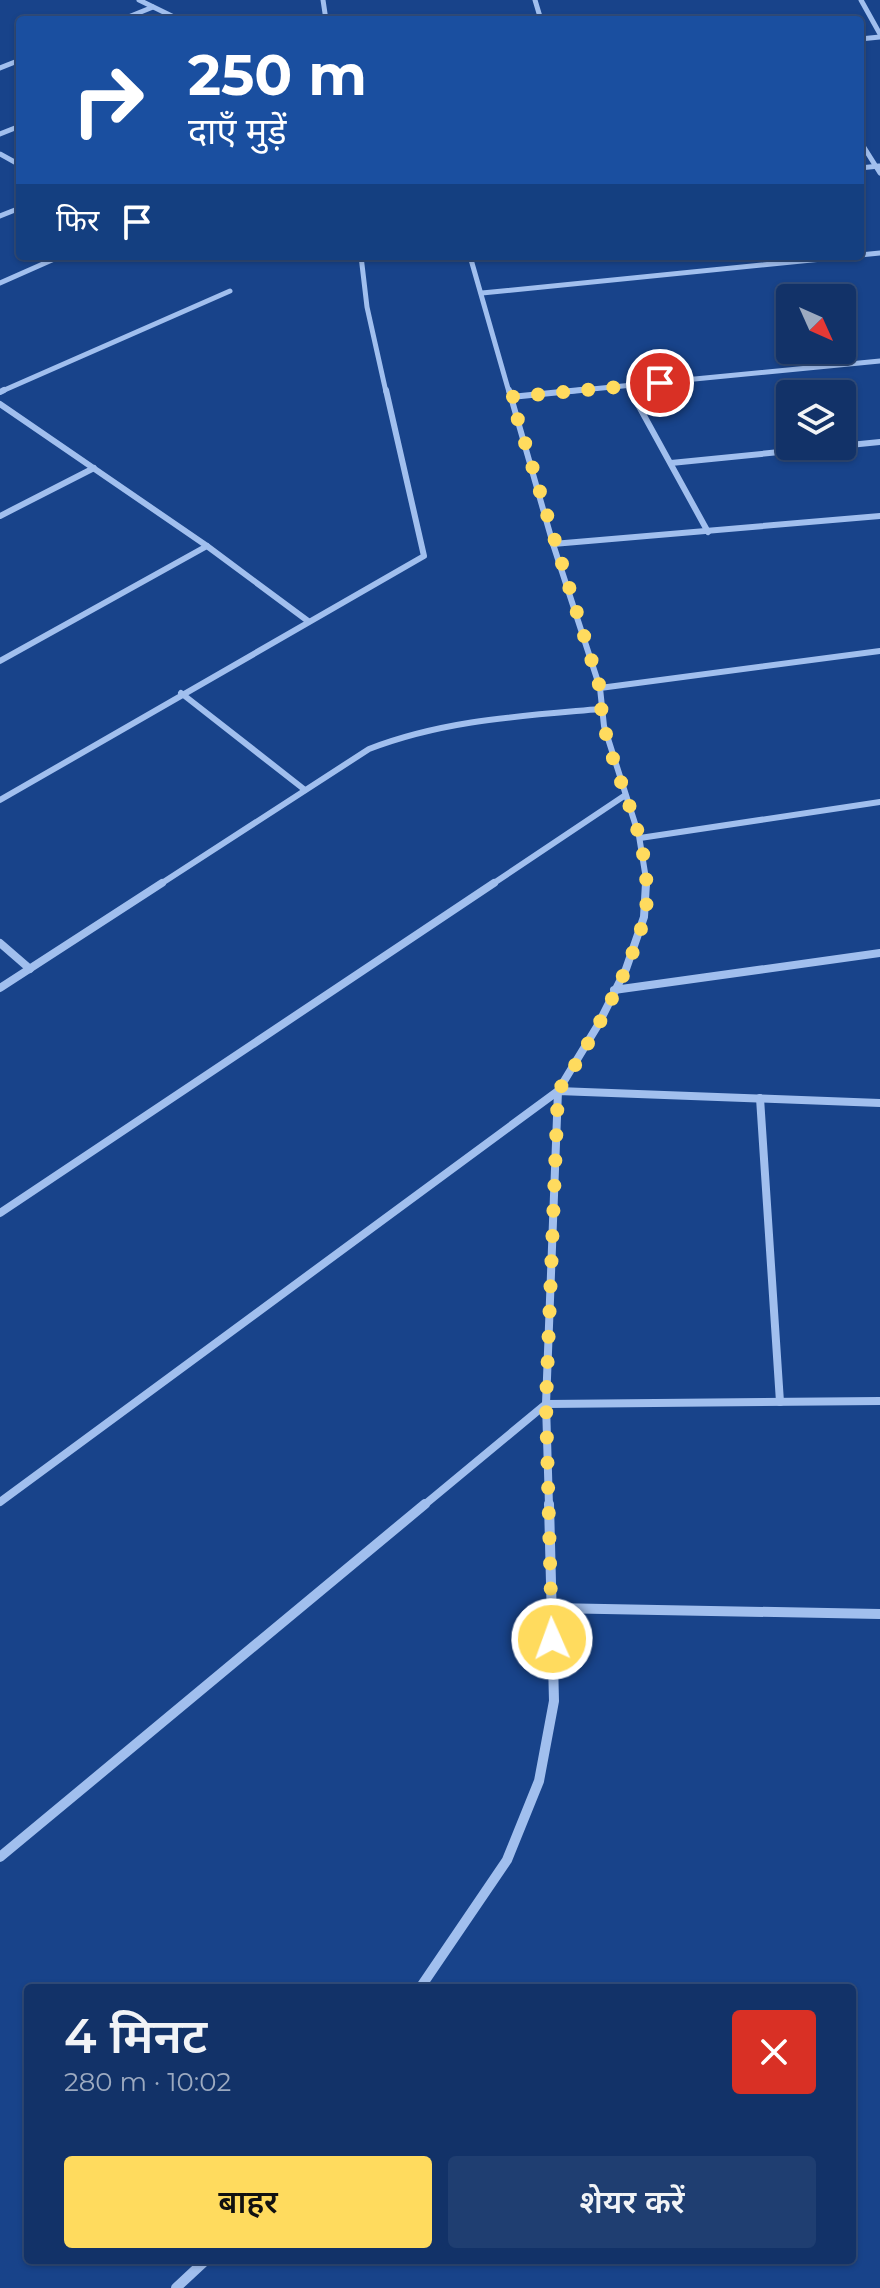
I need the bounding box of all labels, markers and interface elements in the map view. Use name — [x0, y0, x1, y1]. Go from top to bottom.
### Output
text: 250 m — [188, 41, 367, 109]
icon: right — [56, 48, 160, 152]
text: दाएँ मुड़ें — [188, 109, 287, 153]
icon: arrive — [115, 200, 159, 244]
text: फिर — [56, 202, 99, 239]
north arrow — [776, 284, 856, 364]
map controls — [776, 284, 856, 460]
pin — [626, 349, 694, 417]
icon: arrive — [638, 361, 682, 405]
button: layers — [776, 380, 856, 460]
position arrow — [510, 1597, 594, 1681]
text: 4 मिनट — [64, 2007, 207, 2065]
button: close — [732, 2010, 816, 2094]
text: 280 m · 10:02 — [64, 2066, 231, 2098]
button: बाहर — [64, 2156, 432, 2248]
button: शेयर करें — [448, 2156, 816, 2248]

